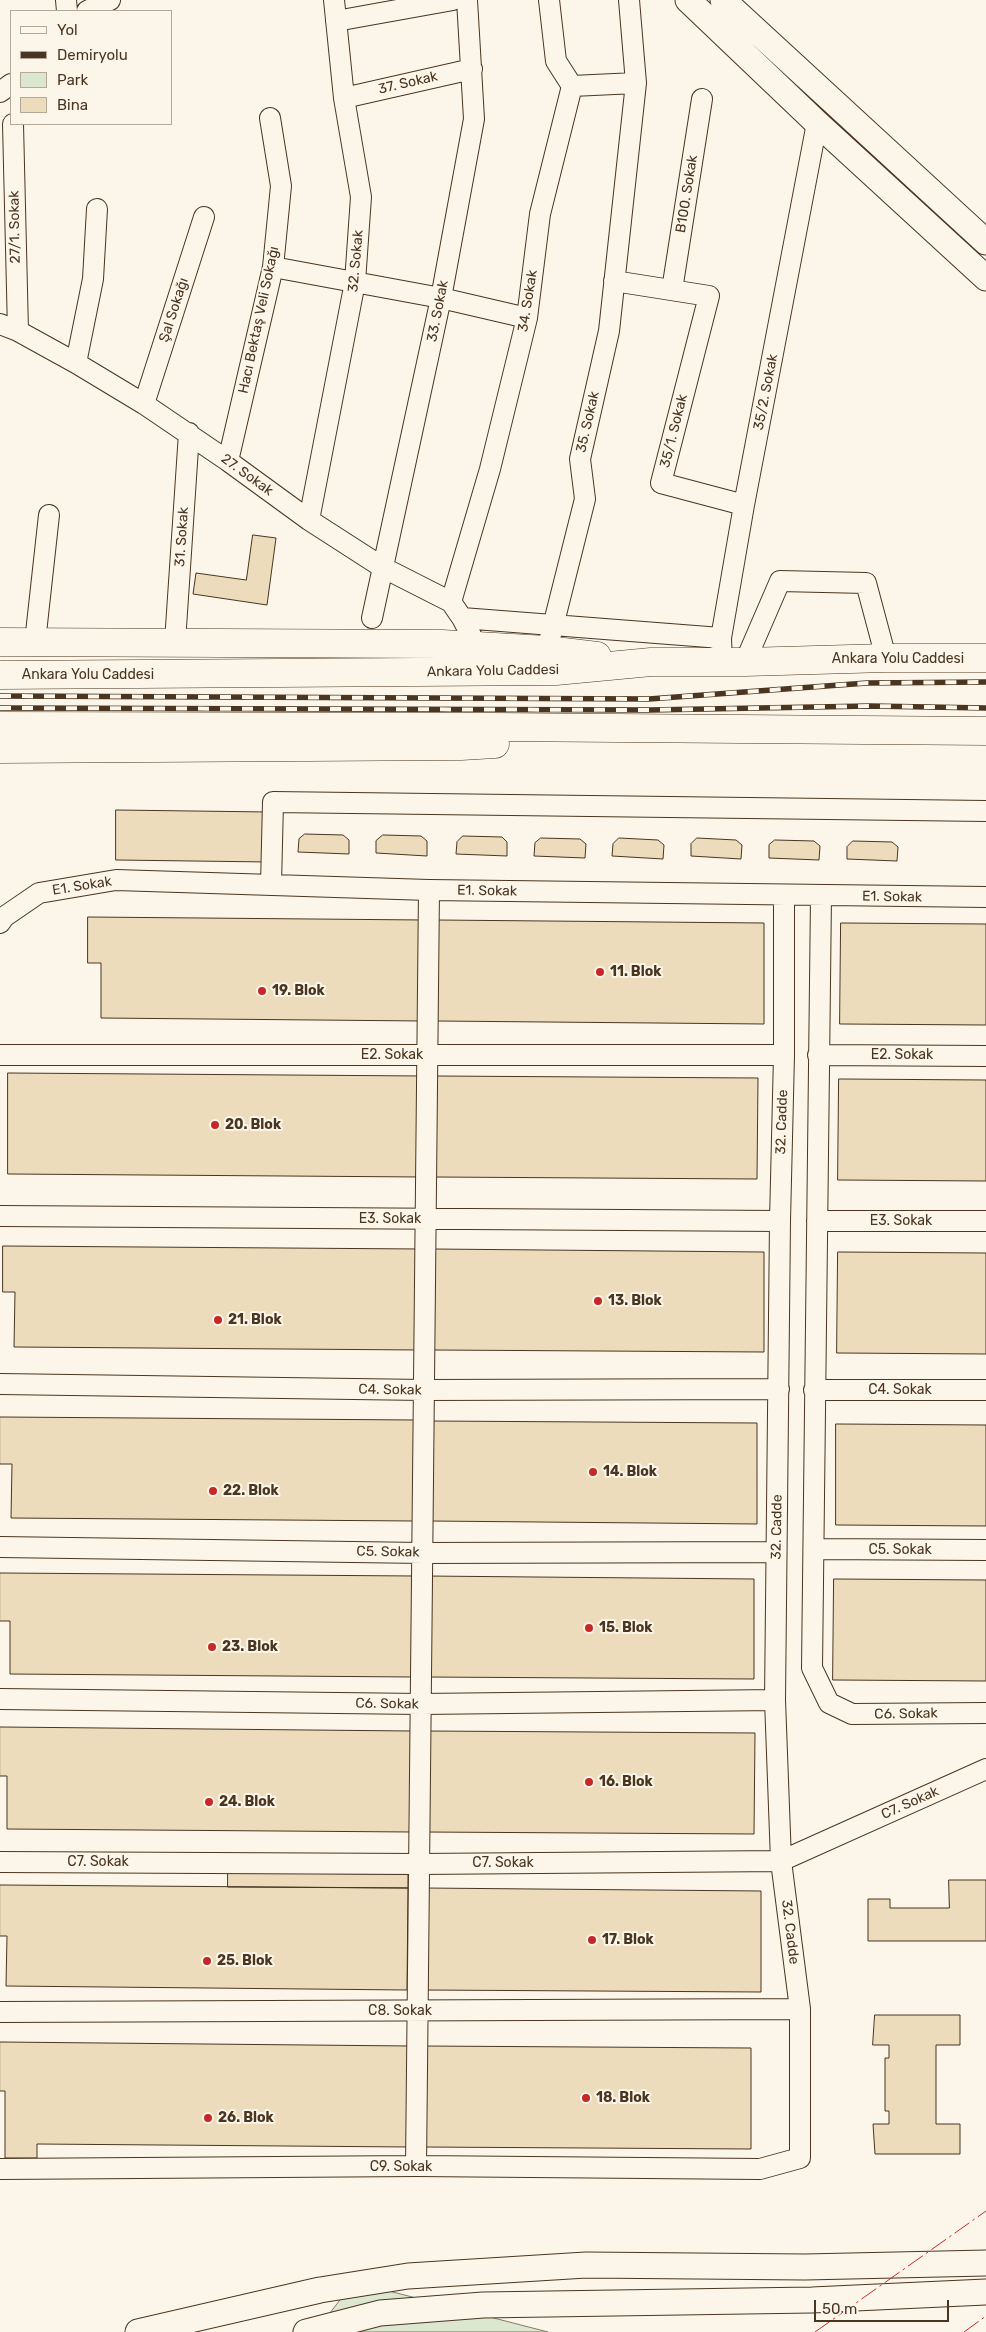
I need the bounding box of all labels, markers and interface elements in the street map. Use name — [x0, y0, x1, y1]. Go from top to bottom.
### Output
legend — [10, 10, 172, 125]
text: Yol — [57, 21, 78, 39]
text: Demiryolu — [57, 46, 128, 64]
street label: 37. Sokak — [377, 68, 439, 98]
text: Park — [57, 71, 88, 89]
text: Bina — [57, 96, 88, 114]
street label: B100. Sokak — [673, 154, 701, 234]
street label: 27/1. Sokak — [6, 190, 24, 264]
street label: 32. Sokak — [345, 229, 367, 293]
street label: Hacı Bektaş Veli Sokağı — [235, 245, 283, 395]
street label: 34. Sokak — [515, 269, 541, 333]
street label: Şal Sokağı — [156, 276, 192, 344]
street label: 33. Sokak — [424, 279, 452, 343]
street label: 35/2. Sokak — [750, 353, 782, 431]
street label: 35. Sokak — [573, 390, 603, 454]
street label: 35/1. Sokak — [657, 393, 691, 469]
street label: 27. Sokak — [218, 451, 276, 499]
street label: 31. Sokak — [172, 507, 192, 567]
street label: Ankara Yolu Caddesi — [832, 651, 964, 667]
street label: Ankara Yolu Caddesi — [427, 661, 559, 681]
street label: Ankara Yolu Caddesi — [22, 667, 154, 683]
street label: E1. Sokak — [51, 873, 113, 899]
street label: E1. Sokak — [457, 882, 517, 900]
street label: E1. Sokak — [862, 888, 922, 906]
place label: 11. Blok — [610, 964, 661, 980]
marker: 11. Blok — [594, 966, 606, 978]
place label: 19. Blok — [272, 983, 325, 999]
marker: 19. Blok — [256, 985, 268, 997]
street label: E2. Sokak — [361, 1047, 423, 1063]
street label: E2. Sokak — [871, 1047, 933, 1063]
street label: 32. Cadde — [772, 1089, 792, 1155]
place label: 20. Blok — [225, 1117, 281, 1133]
marker: 20. Blok — [209, 1119, 221, 1131]
street label: E3. Sokak — [359, 1211, 421, 1227]
street label: E3. Sokak — [870, 1213, 932, 1229]
place label: 13. Blok — [608, 1293, 662, 1309]
marker: 13. Blok — [592, 1295, 604, 1307]
place label: 21. Blok — [228, 1312, 282, 1328]
marker: 21. Blok — [212, 1314, 224, 1326]
street label: C4. Sokak — [358, 1381, 422, 1399]
street label: C4. Sokak — [868, 1382, 932, 1398]
place label: 14. Blok — [603, 1464, 657, 1480]
marker: 14. Blok — [587, 1466, 599, 1478]
place label: 22. Blok — [223, 1483, 279, 1499]
marker: 22. Blok — [207, 1485, 219, 1497]
street label: 32. Cadde — [768, 1494, 786, 1560]
street label: C5. Sokak — [868, 1542, 932, 1558]
street label: C5. Sokak — [356, 1543, 420, 1561]
place label: 15. Blok — [599, 1620, 653, 1636]
marker: 15. Blok — [583, 1622, 595, 1634]
place label: 23. Blok — [222, 1639, 278, 1655]
marker: 23. Blok — [206, 1641, 218, 1653]
street label: C6. Sokak — [355, 1695, 419, 1713]
street label: C6. Sokak — [874, 1705, 938, 1723]
place label: 16. Blok — [599, 1774, 653, 1790]
marker: 16. Blok — [583, 1776, 595, 1788]
street label: C7. Sokak — [879, 1783, 941, 1823]
place label: 24. Blok — [219, 1794, 275, 1810]
marker: 24. Blok — [203, 1796, 215, 1808]
street label: C7. Sokak — [67, 1854, 129, 1870]
street label: C7. Sokak — [472, 1855, 534, 1871]
street label: 32. Cadde — [778, 1899, 802, 1965]
place label: 17. Blok — [602, 1932, 654, 1948]
marker: 17. Blok — [586, 1934, 598, 1946]
place label: 25. Blok — [217, 1953, 273, 1969]
marker: 25. Blok — [201, 1955, 213, 1967]
street label: C8. Sokak — [368, 2003, 432, 2019]
place label: 18. Blok — [596, 2090, 650, 2106]
marker: 18. Blok — [580, 2092, 592, 2104]
place label: 26. Blok — [218, 2110, 274, 2126]
marker: 26. Blok — [202, 2112, 214, 2124]
street label: C9. Sokak — [370, 2159, 432, 2175]
scale bar — [816, 2290, 951, 2322]
text: 50 m — [822, 2300, 857, 2318]

